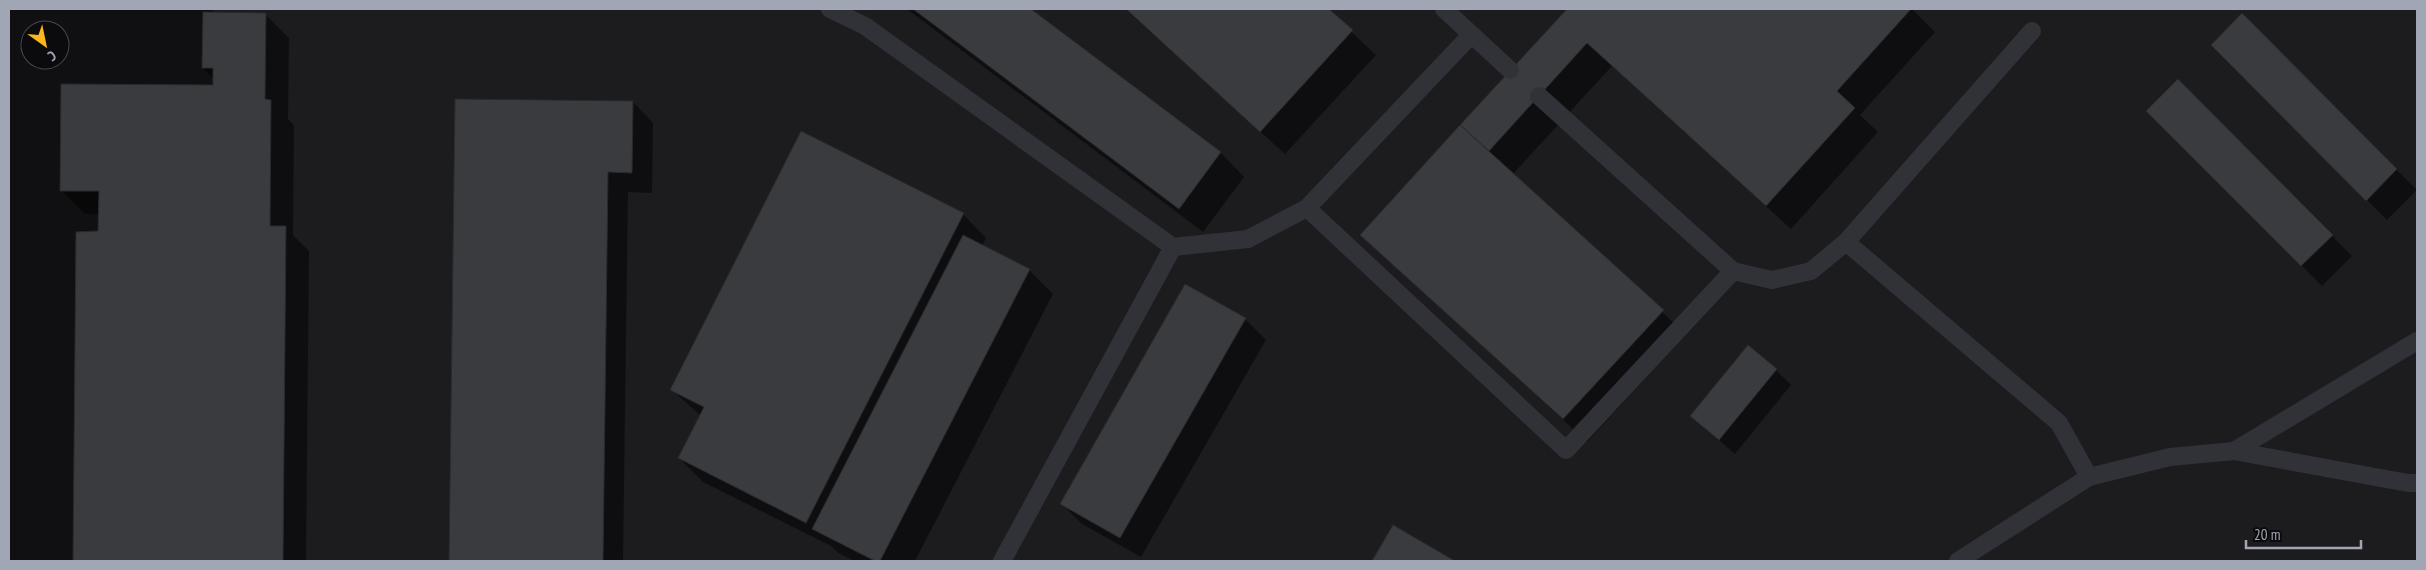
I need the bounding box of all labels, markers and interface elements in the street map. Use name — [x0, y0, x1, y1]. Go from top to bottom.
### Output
north arrow — [20, 20, 70, 70]
text: С — [44, 47, 60, 66]
scale bar — [2246, 518, 2361, 550]
text: 20 m — [2254, 525, 2280, 544]

